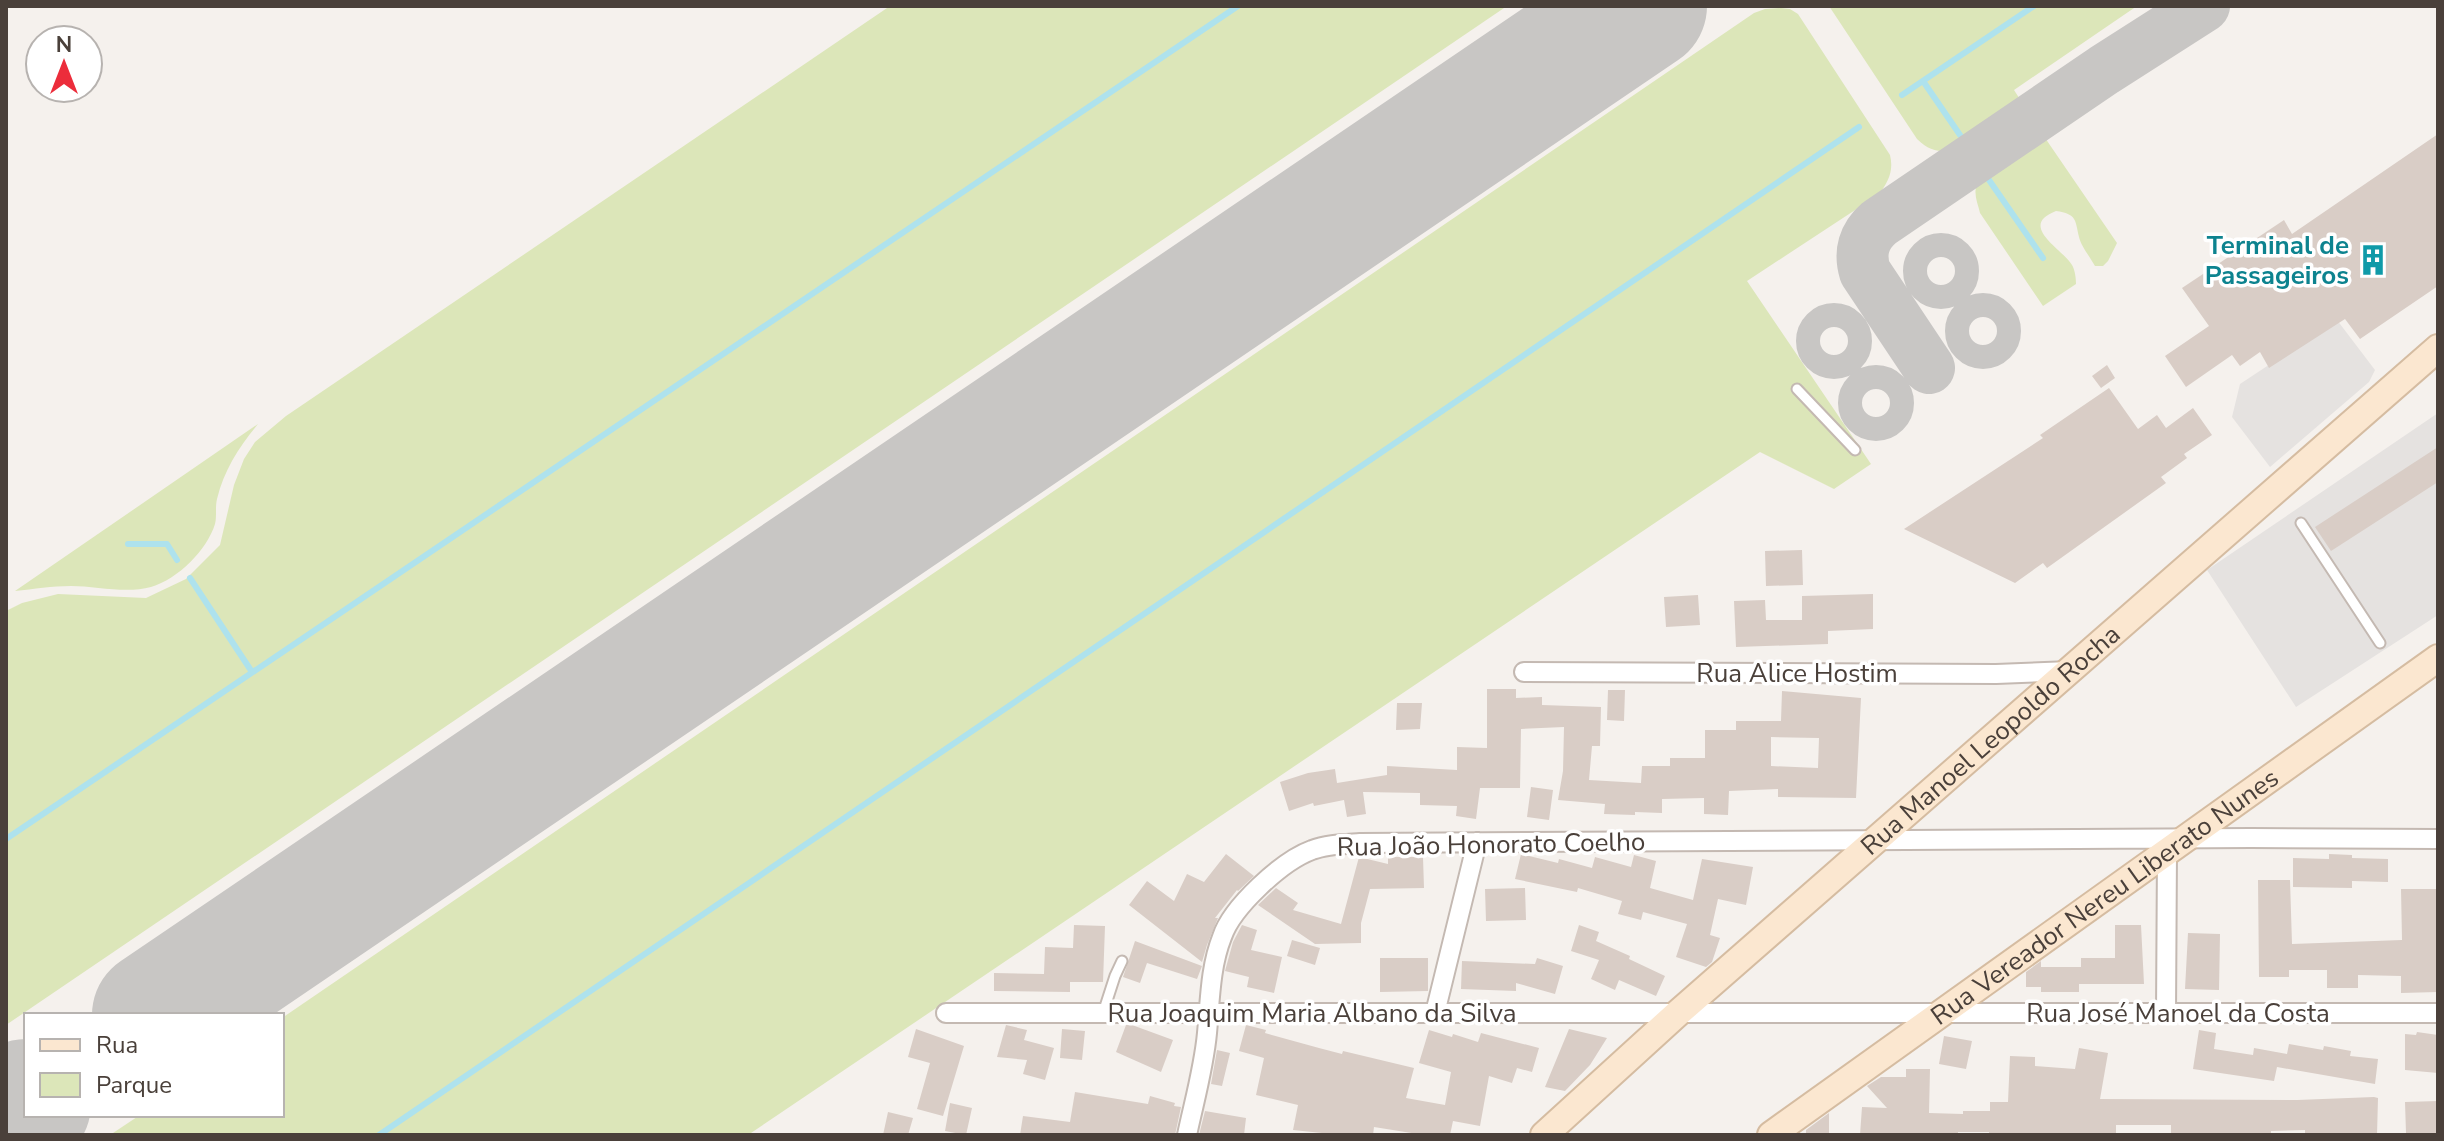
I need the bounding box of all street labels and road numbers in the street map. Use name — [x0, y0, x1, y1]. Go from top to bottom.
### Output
street label: Rua Manoel Leopoldo Rocha — [1853, 617, 2128, 863]
street label: Rua Alice Hostim — [1696, 656, 1898, 691]
street label: Rua Vereador Nereu Liberato Nunes — [1924, 761, 2286, 1033]
street label: Rua João Honorato Coelho — [1336, 824, 1646, 865]
street label: Rua Joaquim Maria Albano da Silva — [1107, 996, 1517, 1031]
street label: Rua José Manoel da Costa — [2026, 996, 2330, 1031]

